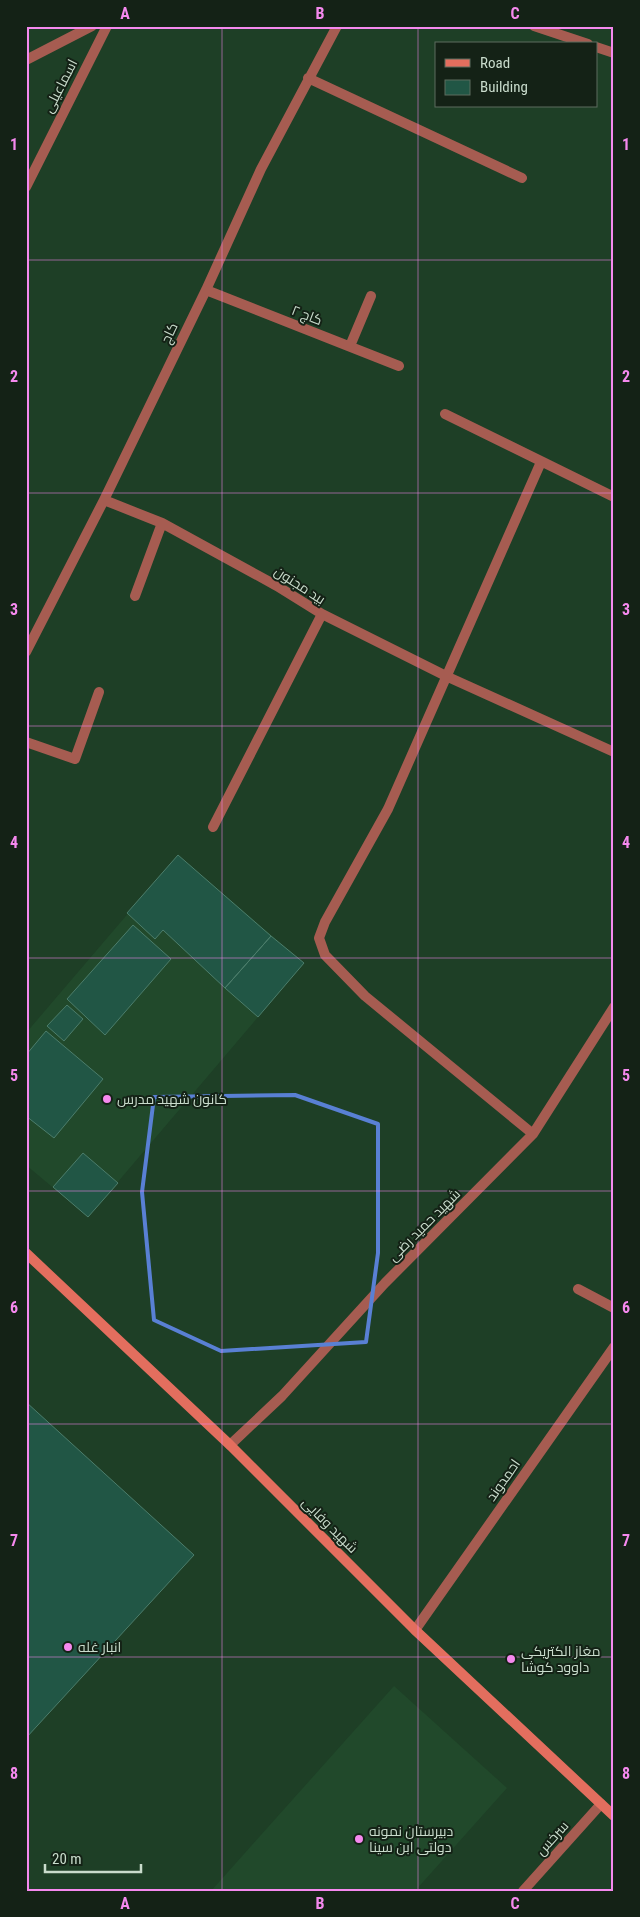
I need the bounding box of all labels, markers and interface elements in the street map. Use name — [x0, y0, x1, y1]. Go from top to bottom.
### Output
text: A — [120, 4, 130, 23]
text: B — [316, 4, 325, 23]
text: C — [510, 4, 520, 23]
legend — [435, 42, 598, 108]
text: Road — [480, 54, 510, 72]
street label: اسماعیلی — [40, 57, 80, 115]
text: Building — [480, 78, 528, 96]
text: 1 — [10, 135, 18, 154]
text: 1 — [622, 135, 630, 154]
street label: کاج ۲ — [289, 302, 325, 329]
street label: کاج — [157, 320, 182, 346]
text: 2 — [10, 367, 18, 386]
text: 2 — [622, 367, 630, 386]
street label: بید مجنون — [272, 563, 328, 607]
text: 3 — [10, 600, 18, 619]
text: 3 — [622, 600, 630, 619]
text: 4 — [10, 833, 18, 852]
text: 4 — [622, 833, 630, 852]
text: 5 — [10, 1066, 18, 1085]
text: 5 — [622, 1066, 630, 1085]
place label: کانون شهید مدرس — [117, 1091, 227, 1107]
marker: کانون شهید مدرس — [101, 1093, 113, 1105]
street label: شهید حمید رضی — [385, 1186, 463, 1264]
text: 6 — [10, 1298, 18, 1317]
text: 6 — [622, 1298, 630, 1317]
street label: احمدوند — [483, 1456, 523, 1504]
street label: شهید وفایی — [299, 1494, 361, 1556]
text: 7 — [10, 1531, 18, 1550]
text: 7 — [622, 1531, 630, 1550]
place label: انبار غله — [78, 1639, 121, 1655]
marker: انبار غله — [62, 1641, 74, 1653]
place label: مغاز الکتریکی داوود کوشا — [521, 1643, 600, 1675]
marker: مغاز الکتریکی داوود کوشا — [505, 1653, 517, 1665]
text: 8 — [10, 1764, 18, 1783]
text: 8 — [622, 1764, 630, 1783]
street label: سرخس — [532, 1817, 572, 1859]
place label: دبیرستان نمونه دولتی ابن سینا — [369, 1823, 453, 1855]
marker: دبیرستان نمونه دولتی ابن سینا — [353, 1833, 365, 1845]
scale bar — [45, 1842, 141, 1874]
text: 20 m — [52, 1850, 82, 1868]
text: A — [120, 1894, 130, 1913]
text: B — [316, 1894, 325, 1913]
text: C — [510, 1894, 520, 1913]

